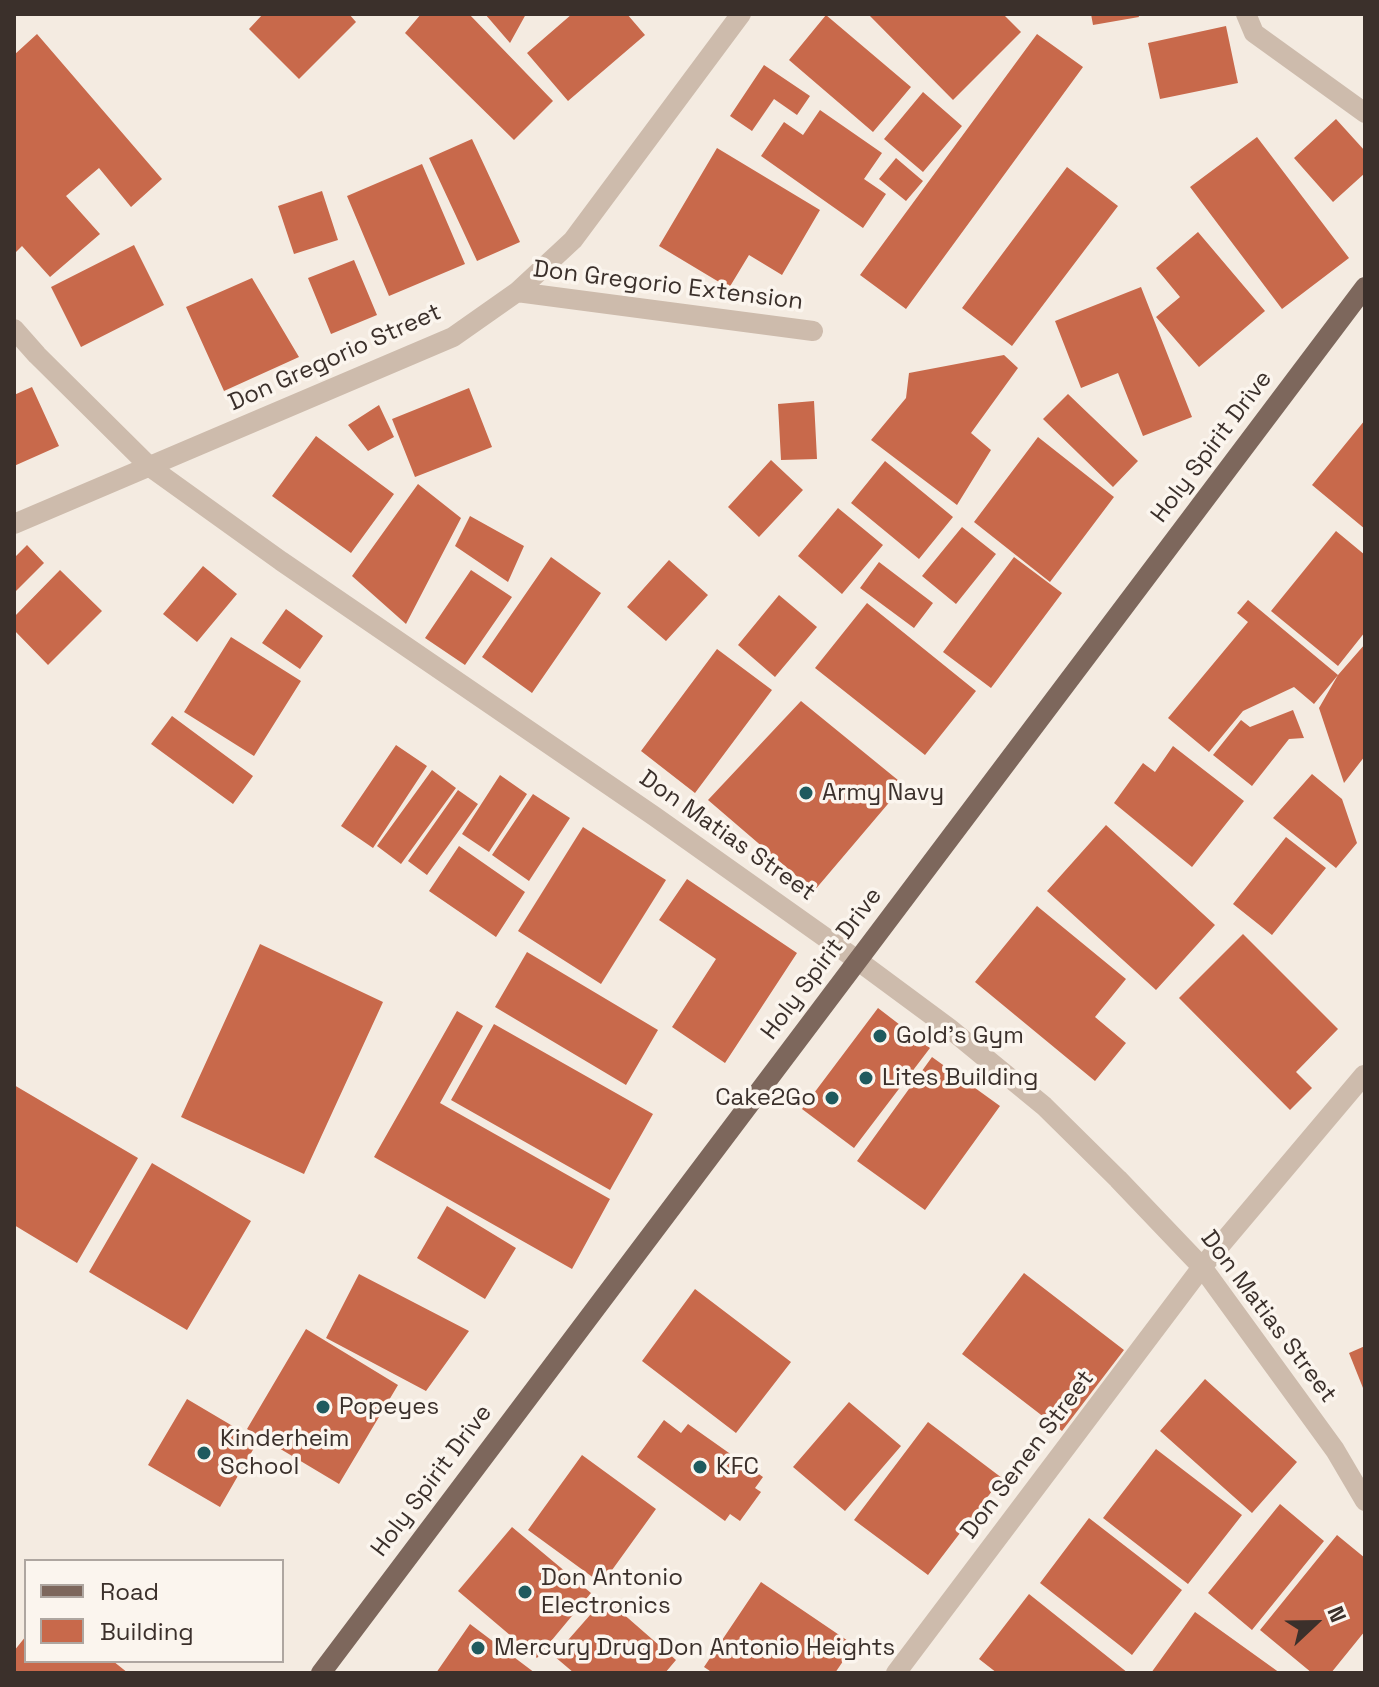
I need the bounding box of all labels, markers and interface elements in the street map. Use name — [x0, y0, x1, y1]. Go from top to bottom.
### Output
street label: Don Gregorio Extension — [531, 255, 805, 317]
street label: Don Gregorio Street — [224, 298, 446, 418]
street label: Holy Spirit Drive — [1145, 365, 1279, 529]
street label: Don Matias Street — [633, 764, 821, 908]
place label: Army Navy — [822, 779, 944, 807]
marker: Army Navy — [797, 784, 815, 802]
street label: Holy Spirit Drive — [755, 882, 889, 1046]
place label: Gold's Gym — [896, 1022, 1024, 1050]
marker: Gold's Gym — [871, 1027, 889, 1045]
place label: Lites Building — [882, 1064, 1038, 1092]
marker: Lites Building — [857, 1069, 875, 1087]
place label: Cake2Go — [715, 1084, 816, 1112]
marker: Cake2Go — [823, 1089, 841, 1107]
street label: Don Matias Street — [1194, 1225, 1342, 1409]
street label: Don Senen Street — [955, 1365, 1101, 1545]
place label: Popeyes — [339, 1393, 439, 1421]
marker: Popeyes — [314, 1398, 332, 1416]
street label: Holy Spirit Drive — [365, 1399, 499, 1563]
place label: Kinderheim School — [220, 1425, 349, 1481]
marker: Kinderheim School — [195, 1444, 213, 1462]
place label: KFC — [716, 1453, 759, 1481]
marker: KFC — [691, 1458, 709, 1476]
legend — [24, 1559, 284, 1663]
place label: Don Antonio Electronics — [541, 1564, 683, 1620]
text: Road — [100, 1576, 159, 1607]
marker: Don Antonio Electronics — [516, 1583, 534, 1601]
north arrow — [1275, 1583, 1355, 1663]
text: N — [1322, 1602, 1353, 1626]
text: Building — [100, 1616, 194, 1647]
place label: Mercury Drug Don Antonio Heights — [494, 1634, 895, 1662]
marker: Mercury Drug Don Antonio Heights — [469, 1639, 487, 1657]

